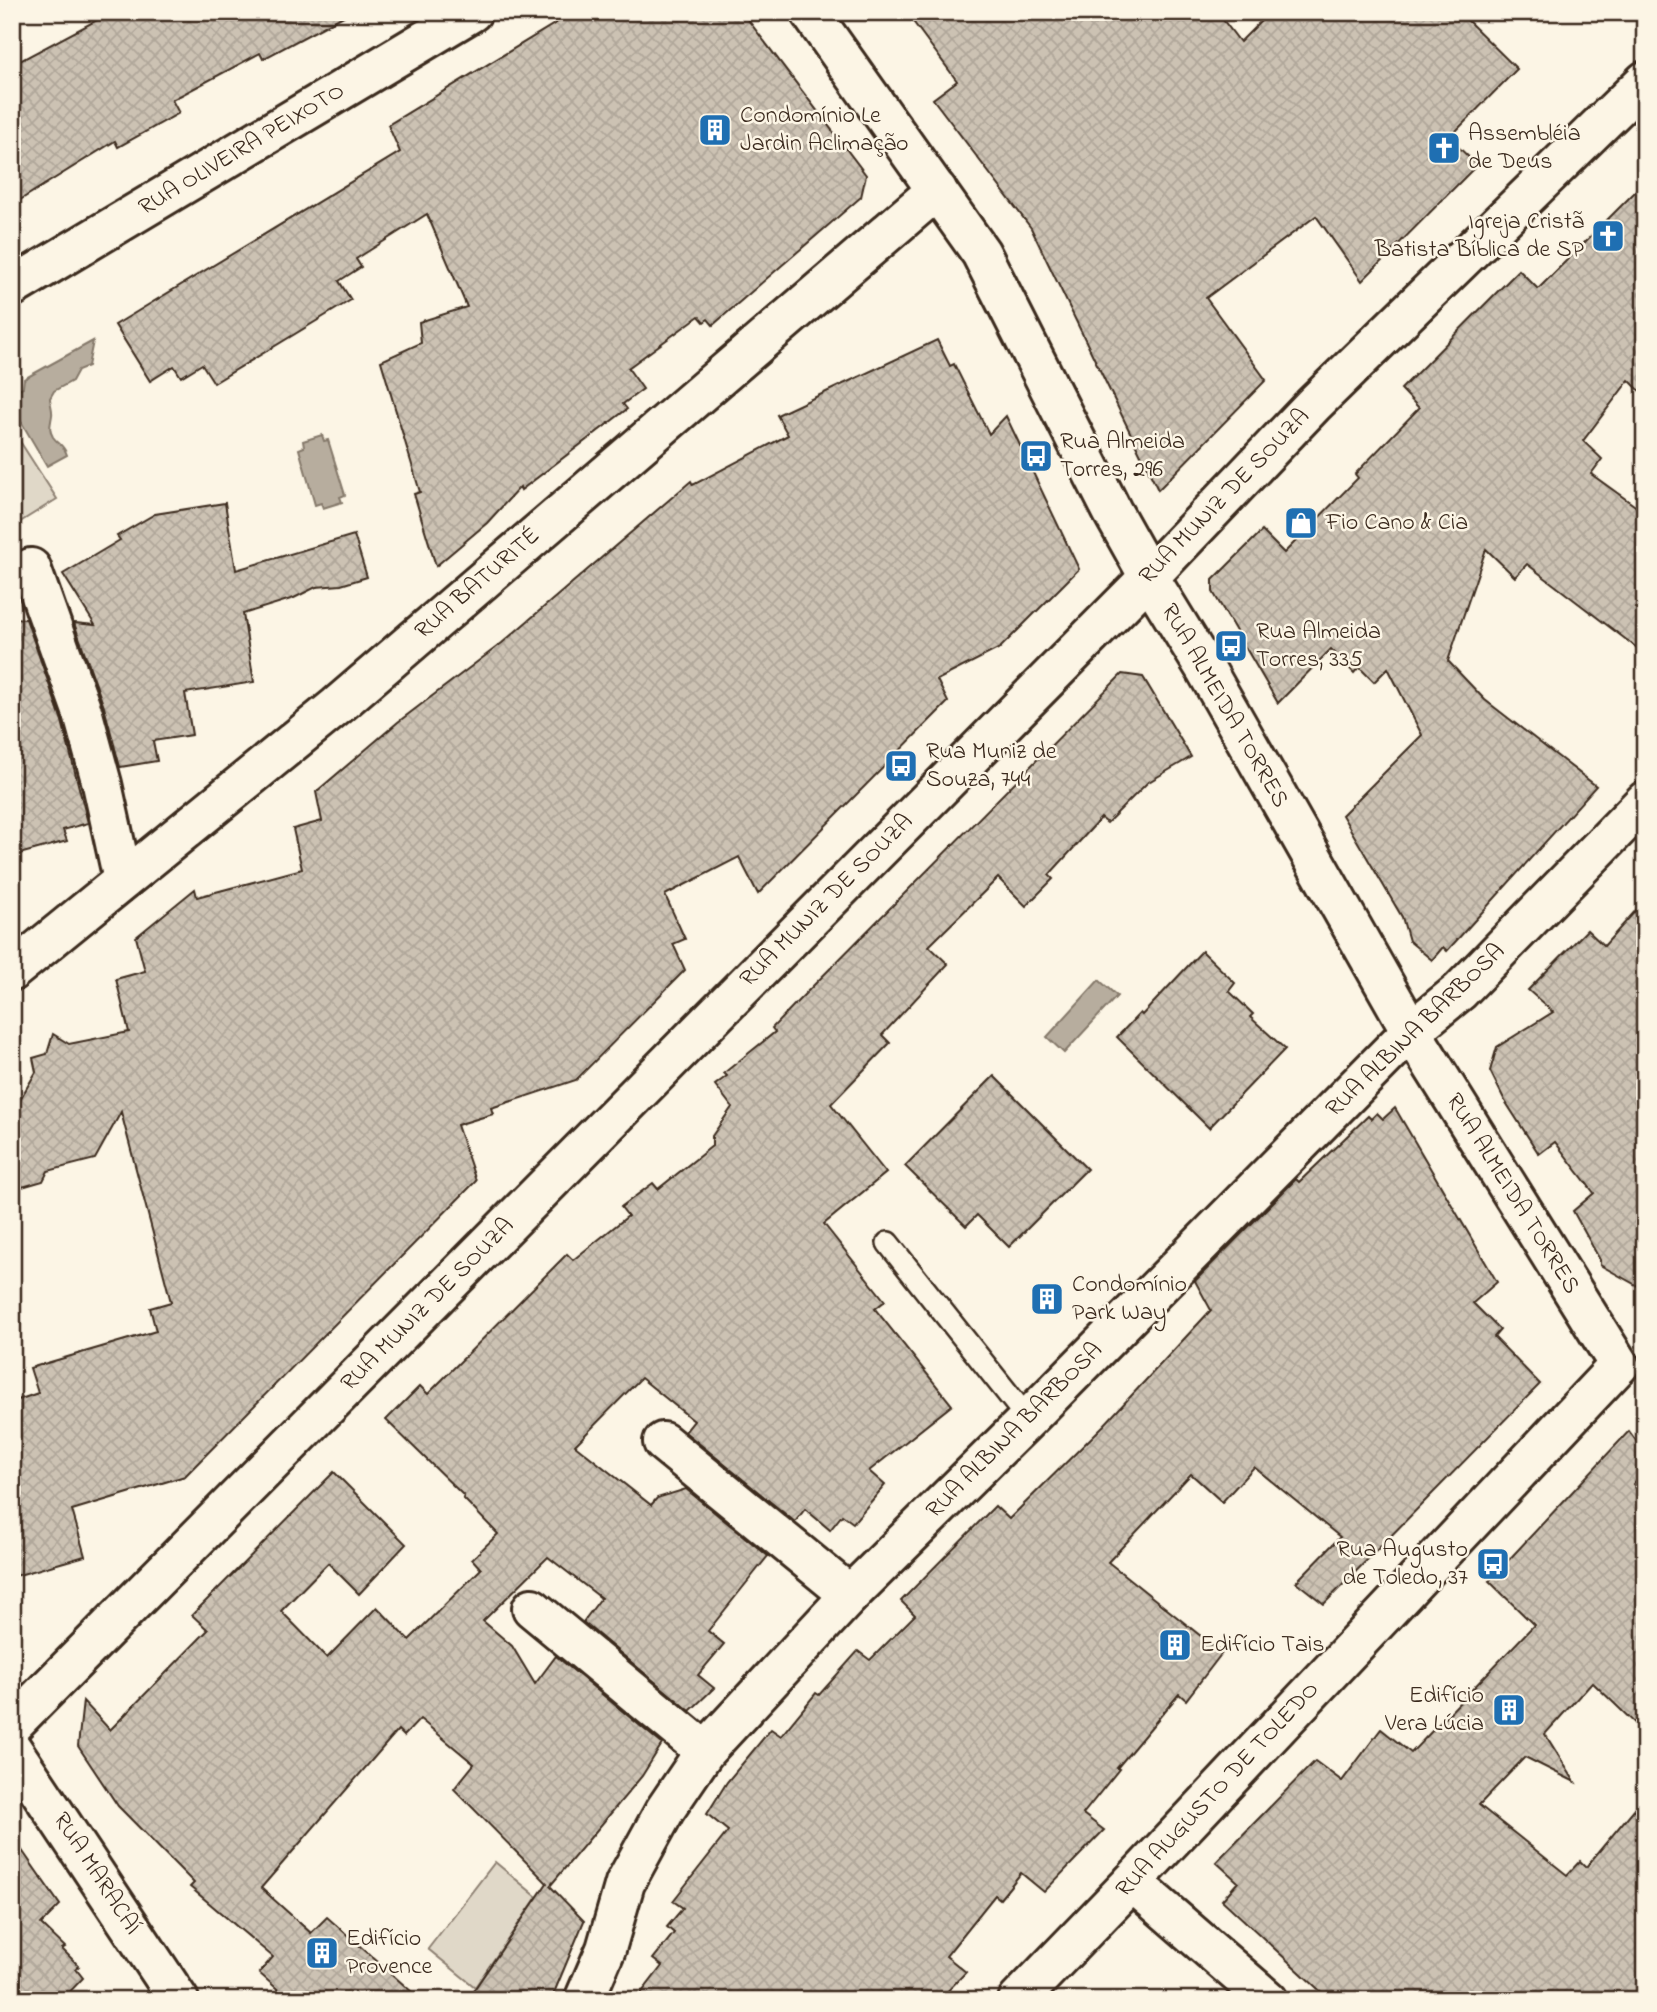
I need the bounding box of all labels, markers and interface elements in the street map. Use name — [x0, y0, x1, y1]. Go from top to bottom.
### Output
street label: RUA OLIVEIRA PEIXOTO — [132, 75, 352, 225]
place label: Condomínio Le Jardin Aclimação — [740, 99, 908, 162]
building icon: Condomínio Le Jardin Aclimação — [696, 111, 734, 149]
place label: Assembléia de Deus — [1468, 117, 1581, 180]
church icon: Assembléia de Deus — [1425, 129, 1463, 167]
place label: Igreja Cristã Batista Bíblica de SP — [1374, 205, 1585, 268]
church icon: Igreja Cristã Batista Bíblica de SP — [1589, 217, 1627, 255]
street label: RUA MUNIZ DE SOUZA — [1131, 401, 1319, 593]
place label: Rua Almeida Torres, 296 — [1060, 425, 1185, 488]
bus stop icon: Rua Almeida Torres, 296 — [1017, 437, 1055, 475]
shop icon: Fio Cano & Cia — [1282, 504, 1320, 542]
place label: Fio Cano & Cia — [1325, 506, 1468, 541]
street label: RUA BATURITÉ — [408, 520, 548, 648]
street label: RUA ALMEIDA TORRES — [1151, 597, 1297, 815]
place label: Rua Almeida Torres, 335 — [1256, 615, 1381, 678]
bus stop icon: Rua Almeida Torres, 335 — [1212, 627, 1250, 665]
place label: Rua Muniz de Souza, 744 — [926, 735, 1057, 798]
bus stop icon: Rua Muniz de Souza, 744 — [882, 747, 920, 785]
street label: RUA MUNIZ DE SOUZA — [732, 806, 922, 996]
street label: RUA ALBINA BARBOSA — [1318, 936, 1514, 1126]
street label: RUA ALMEIDA TORRES — [1436, 1087, 1588, 1301]
street label: RUA MUNIZ DE SOUZA — [333, 1210, 523, 1400]
place label: Condomínio Park Way — [1072, 1268, 1187, 1332]
building icon: Condomínio Park Way — [1028, 1280, 1066, 1318]
street label: RUA ALBINA BARBOSA — [918, 1334, 1112, 1528]
place label: Rua Augusto de Toledo, 37 — [1336, 1533, 1468, 1596]
bus stop icon: Rua Augusto de Toledo, 37 — [1474, 1545, 1512, 1583]
building icon: Edifício Tais — [1156, 1626, 1194, 1664]
place label: Edifício Tais — [1200, 1628, 1325, 1663]
street label: RUA AUGUSTO DE TOLEDO — [1108, 1674, 1328, 1906]
place label: Edifício Vera Lúcia — [1384, 1679, 1484, 1742]
building icon: Edifício Vera Lúcia — [1490, 1691, 1528, 1729]
street label: RUA MARACAÍ — [43, 1806, 149, 1942]
place label: Edifício Provence — [346, 1922, 433, 1985]
building icon: Edifício Provence — [303, 1934, 341, 1972]

